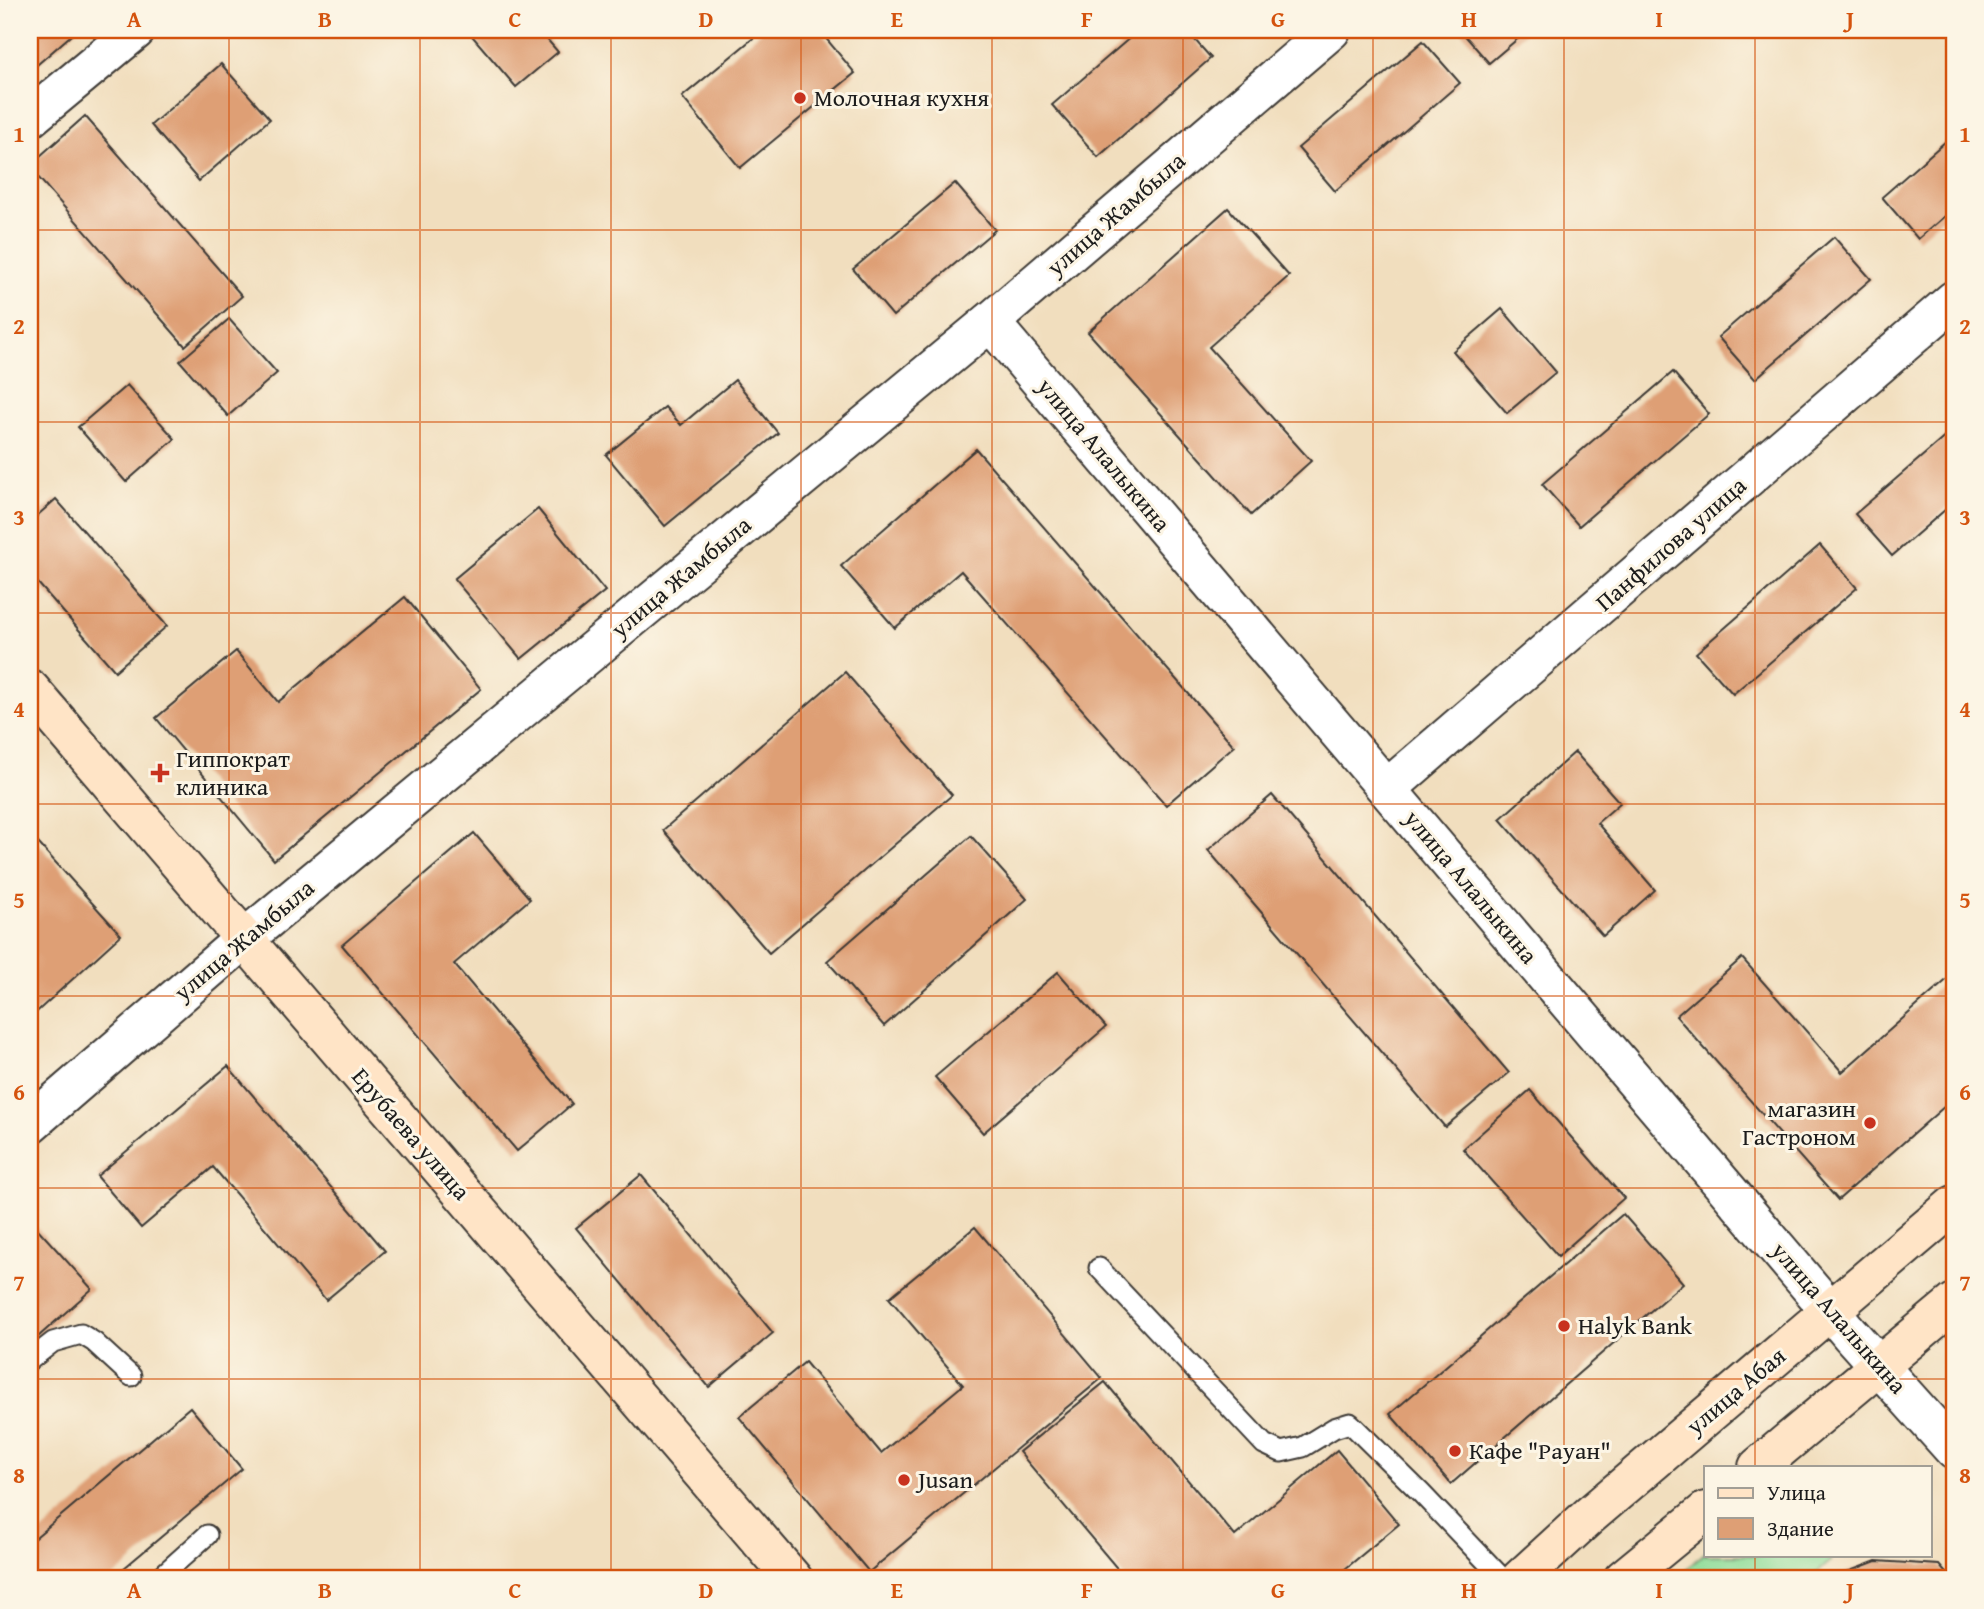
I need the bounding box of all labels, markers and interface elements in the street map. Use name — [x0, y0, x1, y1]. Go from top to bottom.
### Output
text: A — [127, 2, 142, 35]
text: B — [318, 2, 332, 35]
text: C — [508, 2, 522, 35]
text: D — [699, 2, 714, 35]
text: E — [891, 2, 903, 35]
text: F — [1081, 2, 1093, 35]
text: G — [1271, 2, 1285, 35]
text: H — [1461, 2, 1477, 35]
text: I — [1655, 2, 1663, 35]
text: J — [1842, 2, 1854, 35]
place label: Молочная кухня — [814, 80, 989, 115]
marker: Молочная кухня — [792, 90, 808, 106]
text: 1 — [13, 117, 25, 150]
text: 1 — [1959, 117, 1971, 150]
street label: улица Жамбыла — [1038, 143, 1193, 284]
text: 2 — [13, 309, 25, 342]
text: 2 — [1959, 309, 1971, 342]
street label: улица Алалыкина — [1029, 369, 1180, 540]
street label: Панфилова улица — [1588, 468, 1754, 619]
text: 3 — [13, 500, 25, 533]
text: 3 — [1959, 500, 1971, 533]
street label: улица Жамбыла — [602, 507, 759, 646]
text: 4 — [13, 692, 25, 725]
text: 4 — [1959, 692, 1971, 725]
place label: Гиппократ клиника — [176, 741, 290, 804]
marker: Гиппократ клиника — [150, 763, 170, 783]
street label: улица Алалыкина — [1396, 801, 1547, 972]
street label: улица Жамбыла — [165, 870, 322, 1009]
text: 5 — [13, 883, 25, 916]
text: 5 — [1959, 883, 1971, 916]
street label: Ерубаева улица — [344, 1060, 479, 1208]
text: 6 — [13, 1075, 25, 1108]
text: 6 — [1959, 1075, 1971, 1108]
place label: магазин Гастроном — [1742, 1091, 1856, 1154]
marker: магазин Гастроном — [1862, 1115, 1878, 1131]
street label: улица Алалыкина — [1763, 1233, 1916, 1402]
text: 7 — [13, 1266, 25, 1299]
text: 7 — [1959, 1266, 1971, 1299]
place label: Halyk Bank — [1578, 1308, 1693, 1343]
marker: Halyk Bank — [1556, 1318, 1572, 1334]
street label: улица Абая — [1678, 1338, 1793, 1443]
place label: Кафе "Рауан" — [1469, 1433, 1611, 1468]
marker: Кафе "Рауан" — [1447, 1443, 1463, 1459]
text: 8 — [13, 1458, 25, 1491]
text: 8 — [1959, 1458, 1971, 1491]
place label: Jusan — [915, 1462, 973, 1497]
legend — [1704, 1466, 1932, 1556]
marker: Jusan — [896, 1472, 912, 1488]
text: Улица — [1767, 1477, 1826, 1508]
text: Здание — [1767, 1513, 1834, 1544]
text: A — [127, 1573, 142, 1606]
text: B — [318, 1573, 332, 1606]
text: C — [508, 1573, 522, 1606]
text: D — [699, 1573, 714, 1606]
text: E — [891, 1573, 903, 1606]
text: F — [1081, 1573, 1093, 1606]
text: G — [1271, 1573, 1285, 1606]
text: H — [1461, 1573, 1477, 1606]
text: I — [1655, 1573, 1663, 1606]
text: J — [1842, 1573, 1854, 1606]

